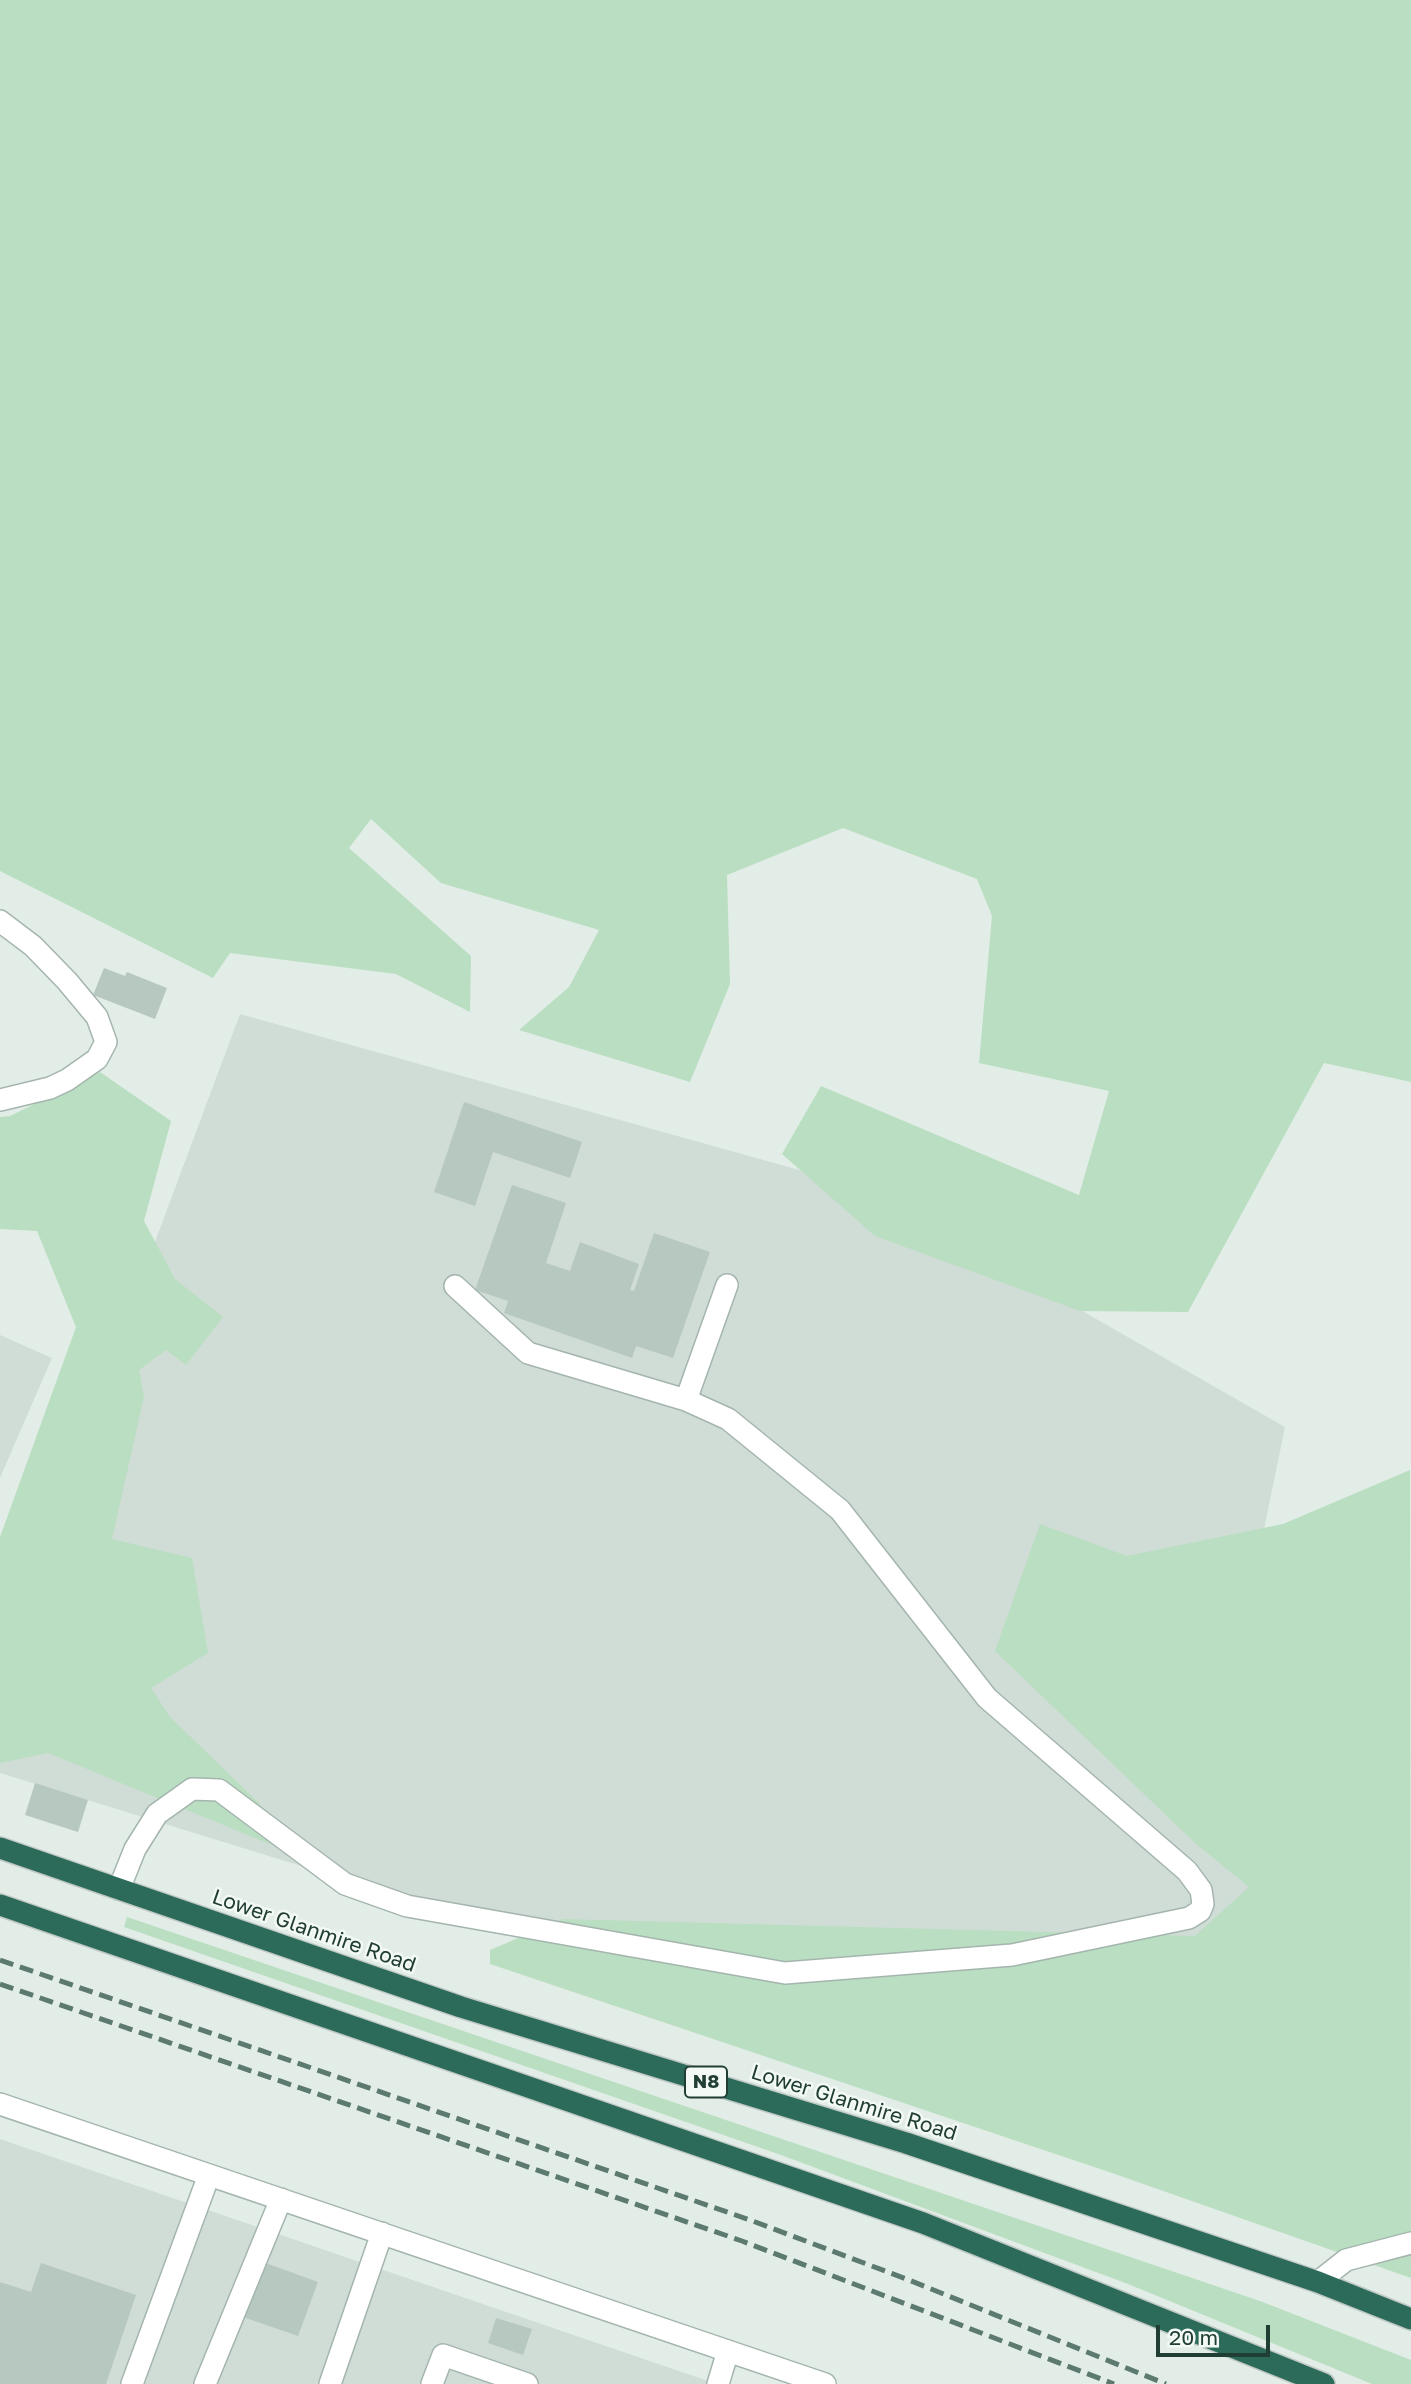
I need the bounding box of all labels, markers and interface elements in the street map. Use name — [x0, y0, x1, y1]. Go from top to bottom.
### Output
street label: Lower Glanmire Road — [209, 1884, 419, 1978]
street label: Lower Glanmire Road — [748, 2060, 960, 2146]
road number: N8 — [685, 2066, 727, 2098]
scale bar — [1159, 2310, 1273, 2354]
text: 20 m — [1169, 2324, 1218, 2350]

